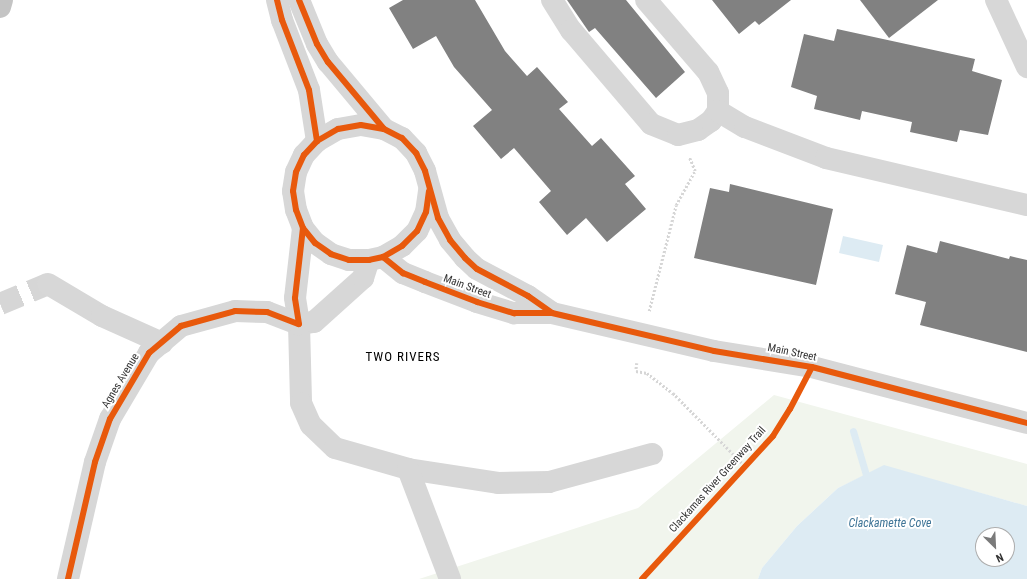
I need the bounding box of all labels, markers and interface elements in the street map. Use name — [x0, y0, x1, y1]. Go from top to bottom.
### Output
street label: Main Street — [441, 272, 493, 302]
street label: Main Street — [766, 341, 818, 365]
district label: TWO RIVERS — [365, 349, 441, 365]
street label: Agnes Avenue — [100, 351, 142, 411]
street label: Clackamas River Greenway Trail — [667, 424, 769, 536]
water label: Clackamette Cove — [848, 517, 932, 531]
north arrow — [975, 527, 1015, 567]
text: N — [994, 550, 1005, 565]

